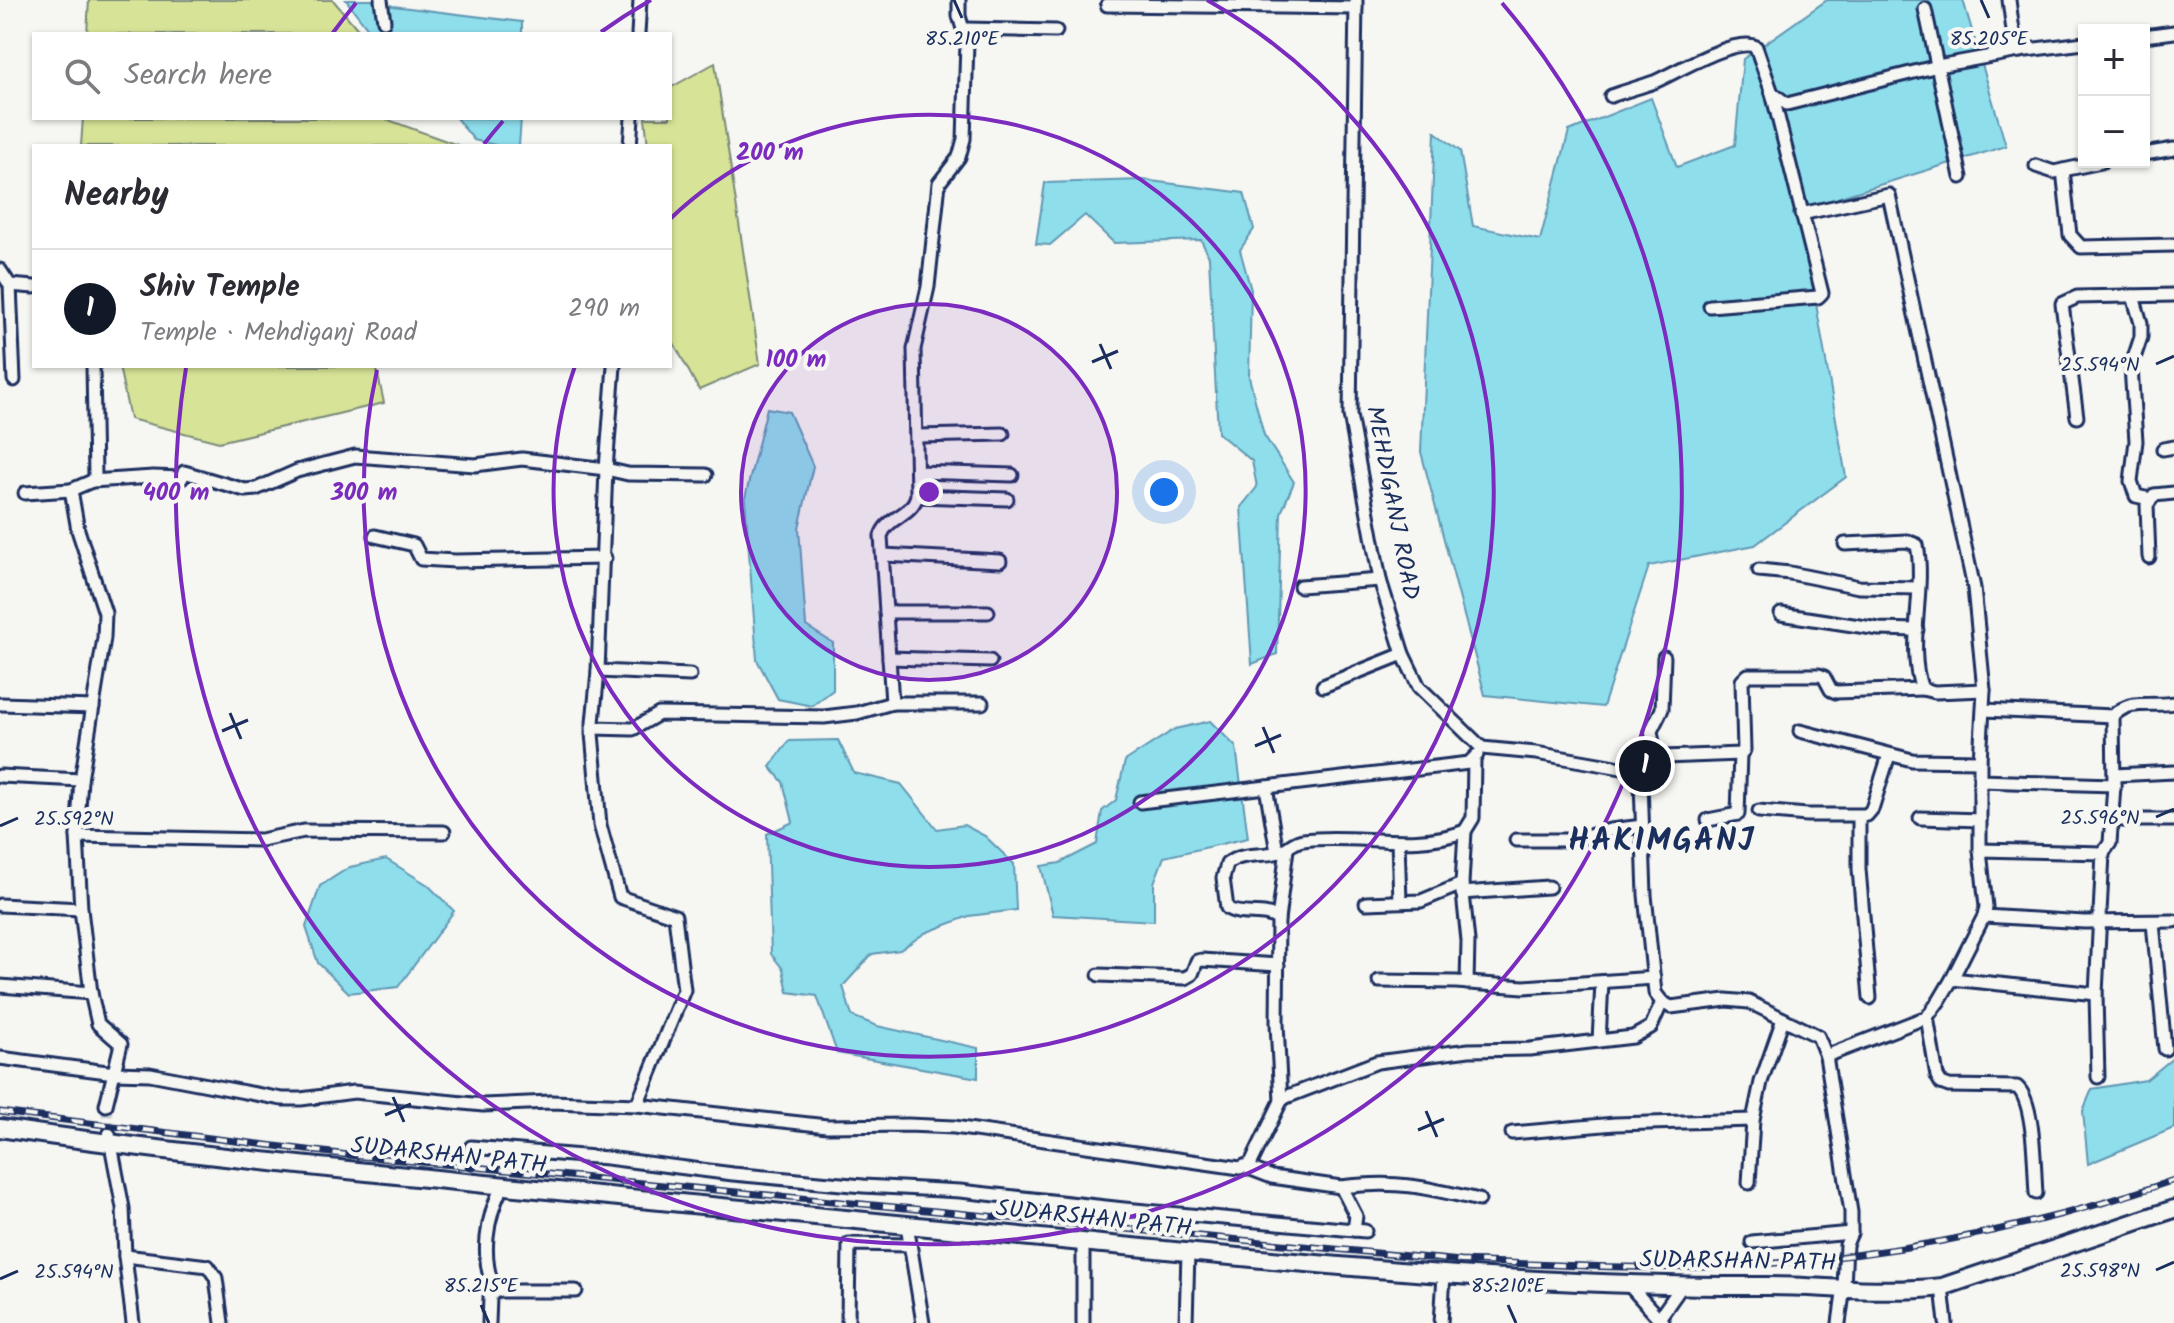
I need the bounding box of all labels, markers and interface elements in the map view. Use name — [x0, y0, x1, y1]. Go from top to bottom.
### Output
text: 85.210°E — [925, 24, 1000, 56]
text: 85.205°E — [1950, 24, 2029, 56]
map controls — [2078, 24, 2150, 168]
button: + — [2078, 24, 2150, 96]
search box — [32, 32, 672, 120]
text: Search here — [124, 52, 272, 100]
icon: search — [60, 54, 104, 98]
button: − — [2078, 96, 2150, 168]
text: 200 m — [736, 134, 804, 173]
text: Nearby — [64, 169, 169, 223]
text: Shiv Temple — [140, 264, 300, 312]
text: 1 — [86, 288, 94, 330]
text: 290 m — [568, 288, 640, 330]
text: Temple · Mehdiganj Road — [140, 312, 417, 354]
text: 100 m — [766, 341, 826, 380]
text: 25.594°N — [2061, 350, 2139, 382]
street label: MEHDIGANJ ROAD — [1354, 403, 1430, 603]
your location — [1144, 472, 1184, 512]
text: 400 m — [143, 474, 209, 513]
text: 300 m — [330, 474, 397, 513]
centre of rings — [915, 478, 943, 506]
pin: 1 — [1619, 736, 1671, 796]
text: 25.596°N — [2060, 803, 2140, 835]
text: 25.592°N — [34, 804, 114, 836]
district label: HAKIMGANJ — [1568, 816, 1756, 867]
street label: SUDARSHAN PATH — [349, 1126, 549, 1186]
street label: SUDARSHAN PATH — [994, 1189, 1194, 1249]
street label: SUDARSHAN PATH — [1639, 1241, 1837, 1283]
text: 25.598°N — [2060, 1256, 2140, 1288]
text: 25.594°N — [35, 1257, 113, 1289]
text: 85.215°E — [444, 1271, 520, 1303]
text: 85.210°E — [1471, 1271, 1546, 1303]

